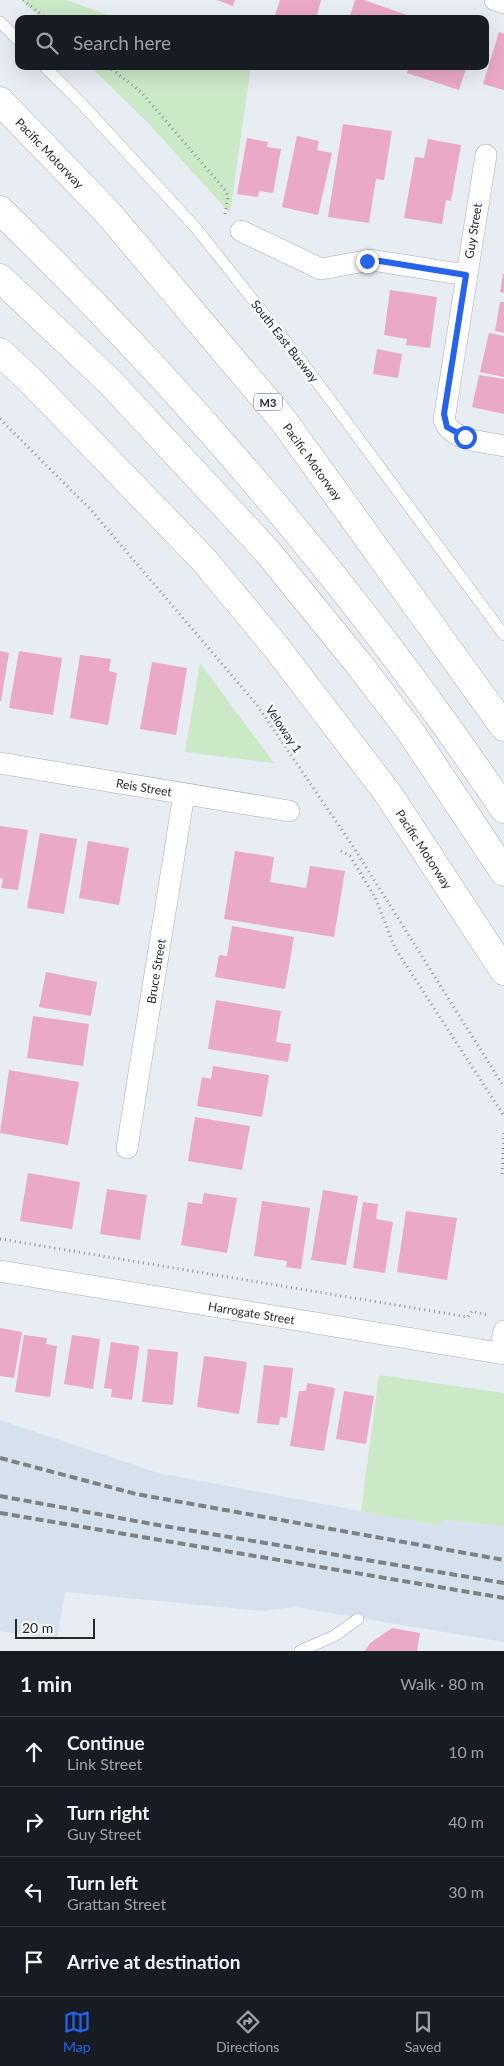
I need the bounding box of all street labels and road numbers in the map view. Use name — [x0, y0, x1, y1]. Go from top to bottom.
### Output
street label: Pacific Motorway — [13, 115, 88, 192]
street label: Guy Street — [461, 202, 485, 260]
street label: South East Busway — [248, 297, 322, 386]
road number: M3 — [254, 394, 282, 411]
street label: Pacific Motorway — [280, 420, 346, 504]
street label: Veloway 1 — [263, 702, 305, 756]
street label: Reis Street — [115, 775, 174, 799]
street label: Pacific Motorway — [393, 806, 456, 892]
street label: Bruce Street — [143, 937, 168, 1005]
street label: Harrogate Street — [207, 1298, 297, 1327]

